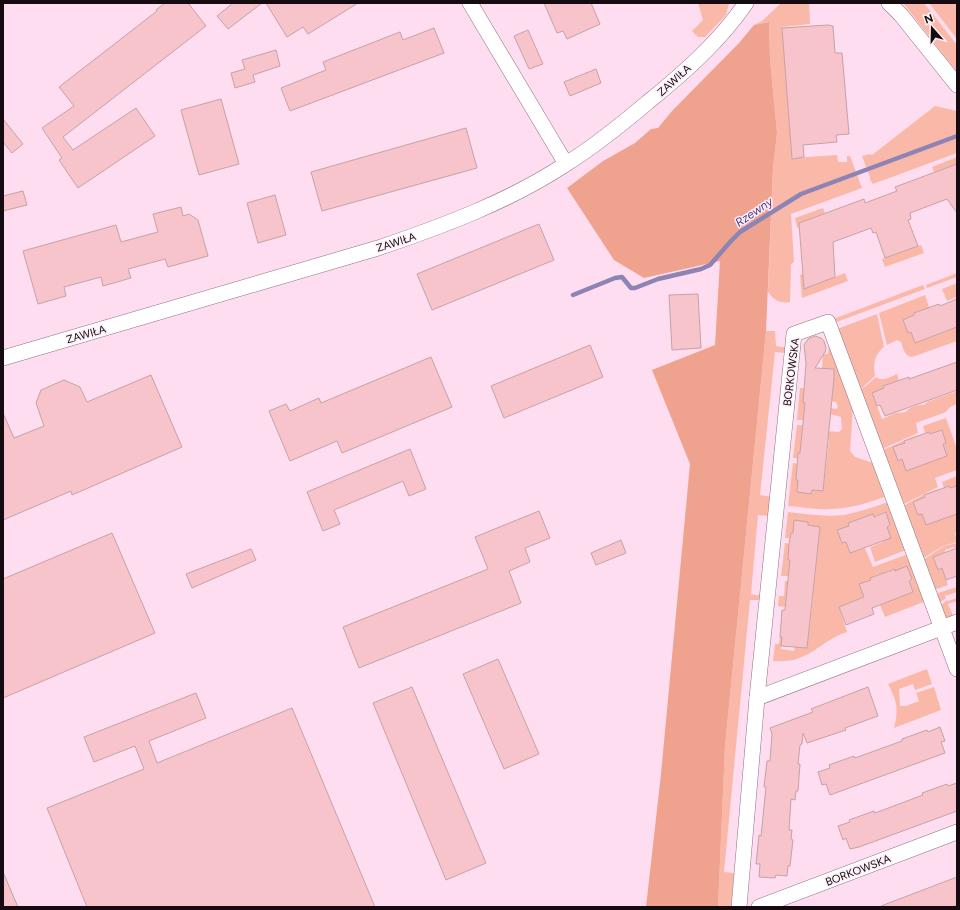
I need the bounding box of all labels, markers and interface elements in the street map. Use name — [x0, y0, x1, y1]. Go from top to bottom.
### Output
north arrow — [912, 8, 952, 48]
text: N — [923, 12, 935, 27]
street label: ZAWIŁA — [655, 62, 694, 99]
water label: Rzewny — [733, 194, 776, 230]
street label: ZAWIŁA — [375, 230, 418, 255]
street label: ZAWIŁA — [65, 322, 108, 346]
street label: BORKOWSKA — [781, 337, 802, 407]
street label: BORKOWSKA — [824, 852, 893, 889]

